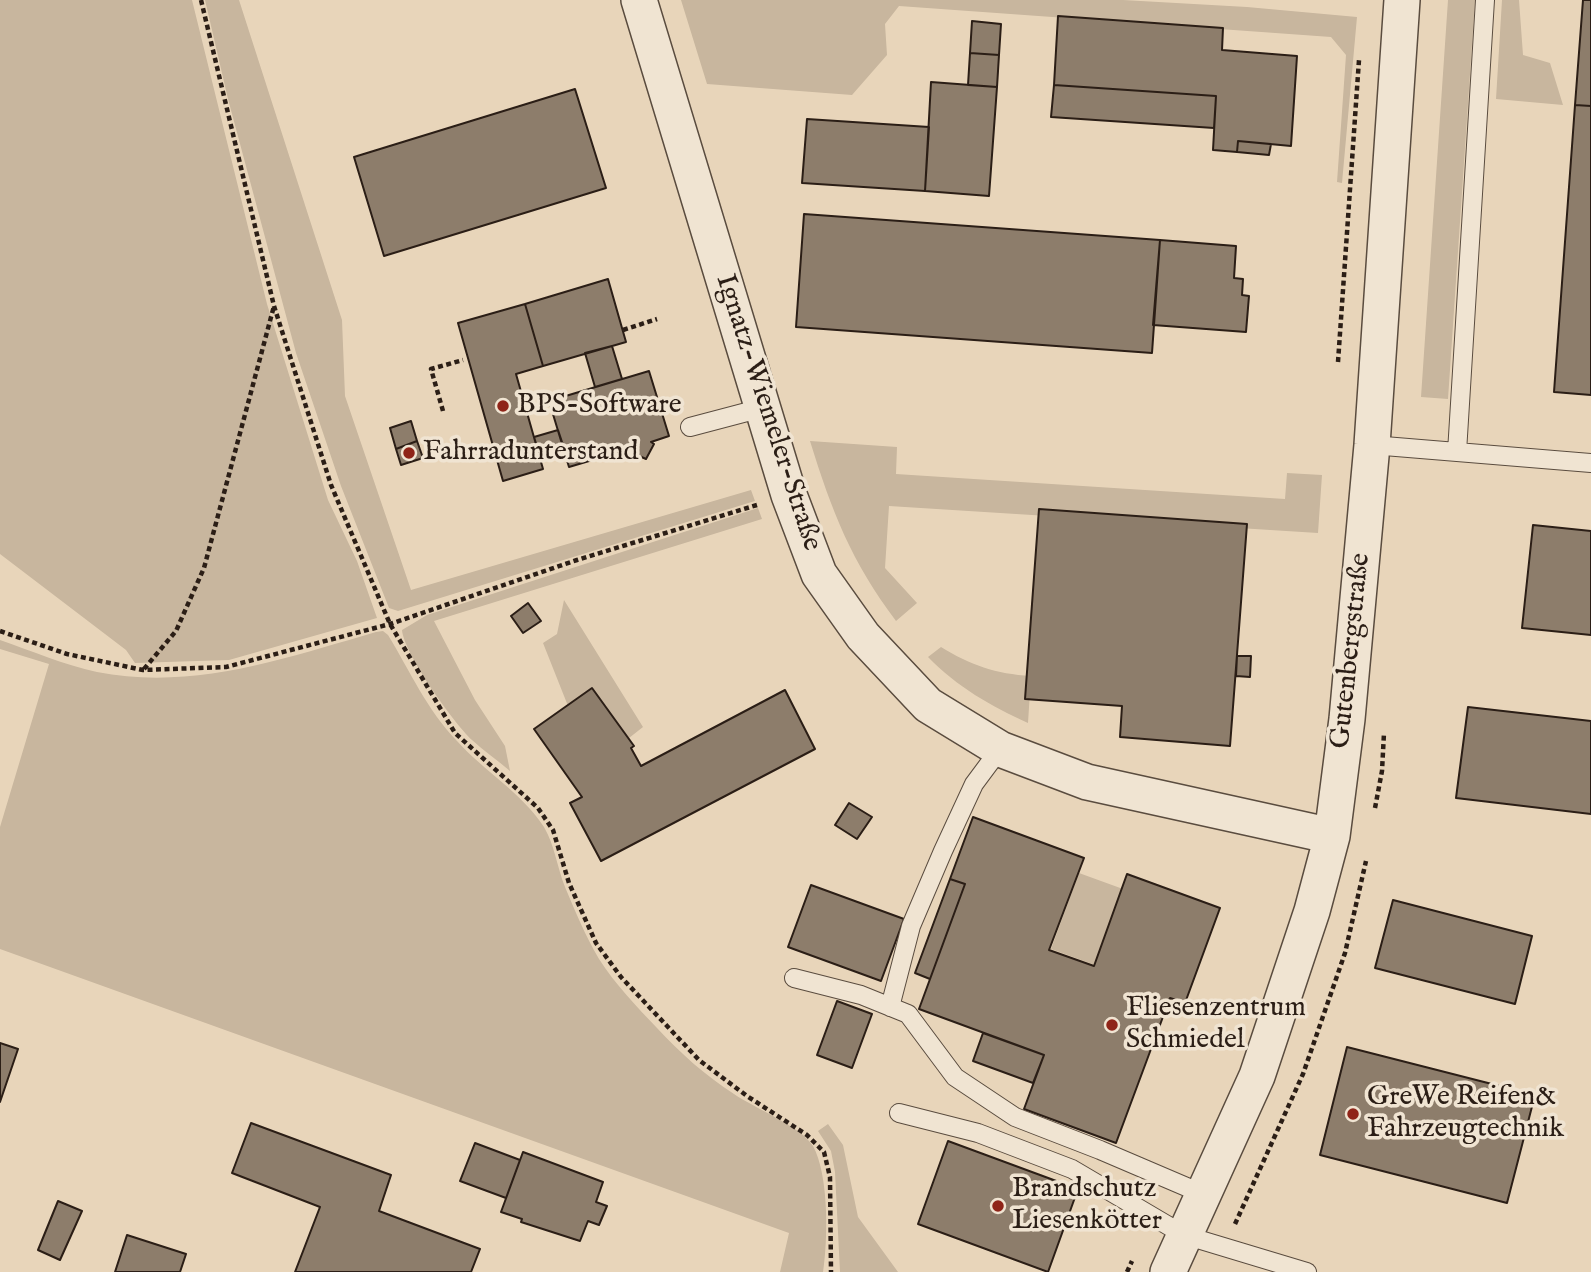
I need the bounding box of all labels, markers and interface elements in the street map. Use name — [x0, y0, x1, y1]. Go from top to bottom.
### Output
street label: Ignatz-Wiemeler-Straße — [706, 271, 828, 555]
place label: BPS-Software — [517, 389, 682, 423]
marker: BPS-Software — [495, 398, 511, 414]
place label: Fahrradunterstand — [423, 436, 638, 470]
marker: Fahrradunterstand — [401, 445, 417, 461]
street label: Gutenbergstraße — [1325, 552, 1379, 750]
place label: Fliesenzentrum Schmiedel — [1126, 992, 1306, 1058]
marker: Fliesenzentrum Schmiedel — [1104, 1017, 1120, 1033]
place label: GreWe Reifen& Fahrzeugtechnik — [1367, 1081, 1564, 1147]
marker: GreWe Reifen& Fahrzeugtechnik — [1345, 1106, 1361, 1122]
place label: Brandschutz Liesenkötter — [1012, 1173, 1162, 1239]
marker: Brandschutz Liesenkötter — [990, 1198, 1006, 1214]

